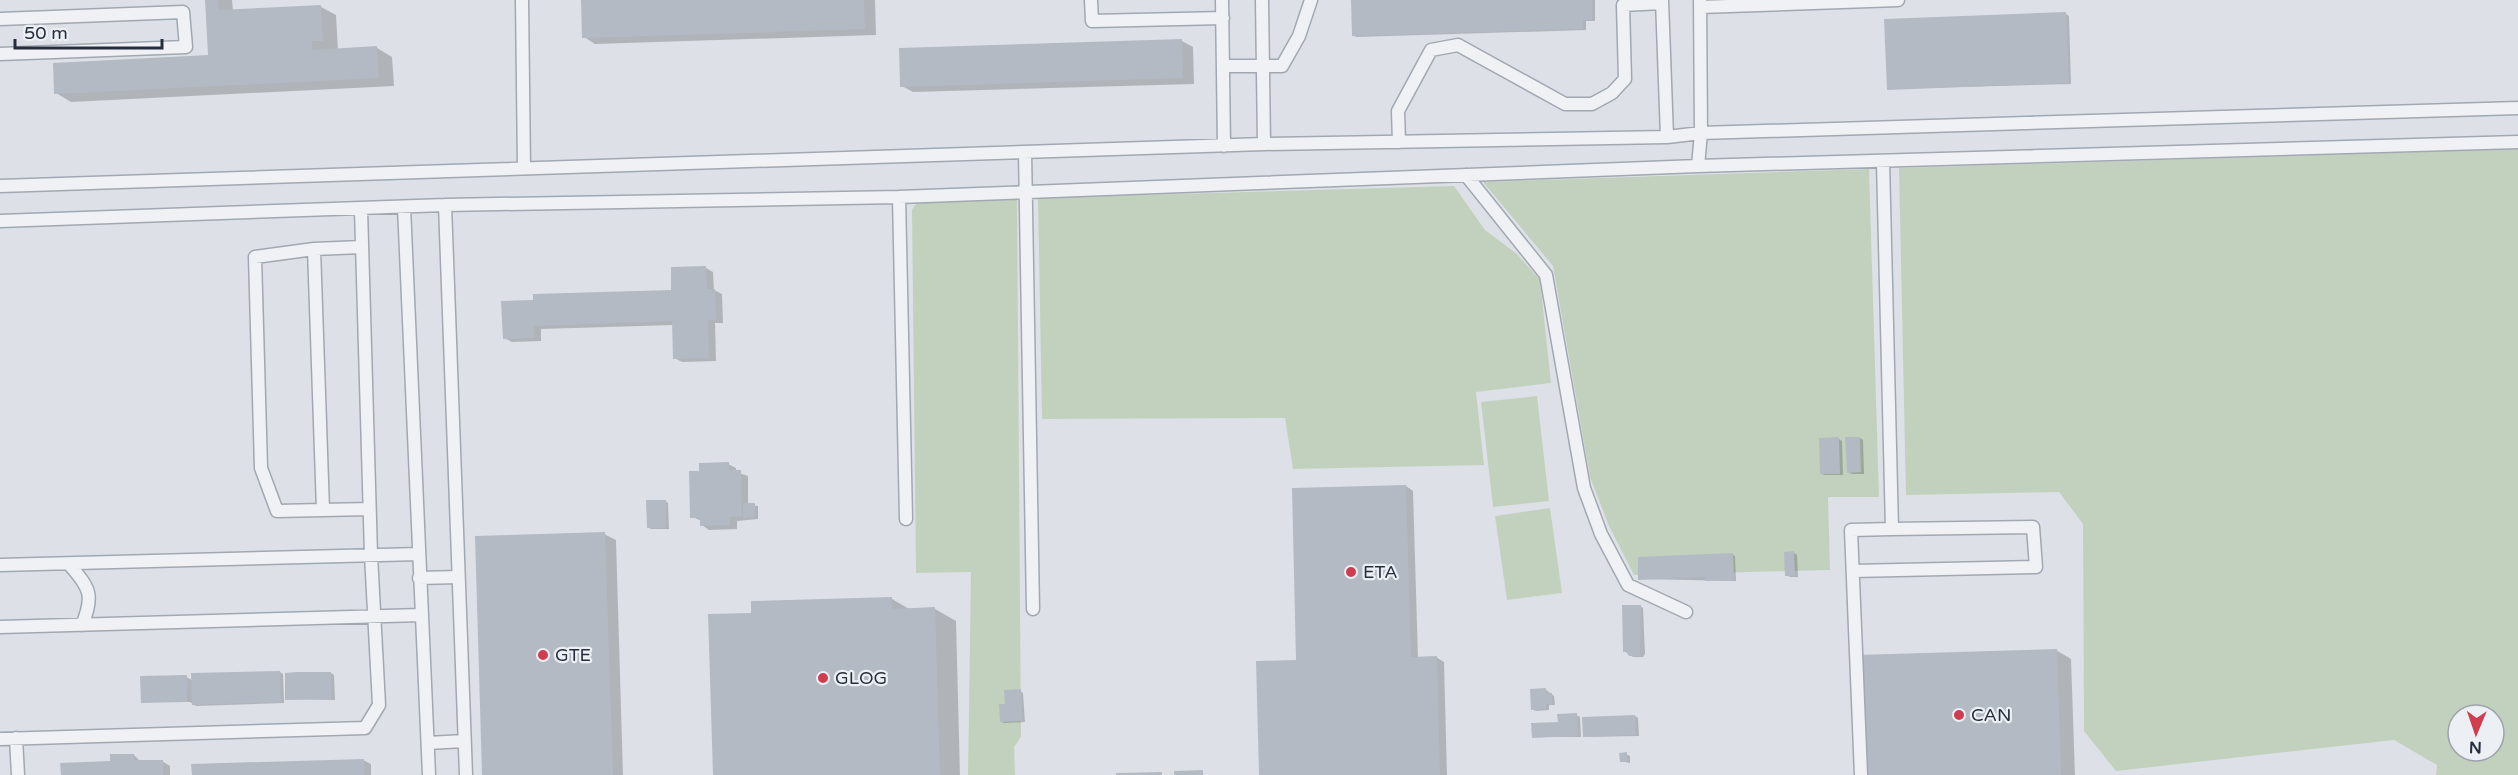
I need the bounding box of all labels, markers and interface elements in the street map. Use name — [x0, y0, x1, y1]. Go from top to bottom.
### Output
scale bar — [15, 12, 162, 50]
text: 50 m — [24, 22, 68, 44]
place label: ETA — [1363, 561, 1398, 583]
marker: ETA — [1344, 565, 1358, 579]
place label: GTE — [555, 644, 591, 666]
marker: GTE — [536, 648, 550, 662]
place label: GLOG — [835, 667, 887, 689]
marker: GLOG — [816, 671, 830, 685]
north arrow — [2446, 703, 2506, 763]
place label: CAN — [1971, 704, 2011, 726]
marker: CAN — [1952, 708, 1966, 722]
text: N — [2469, 737, 2482, 757]

